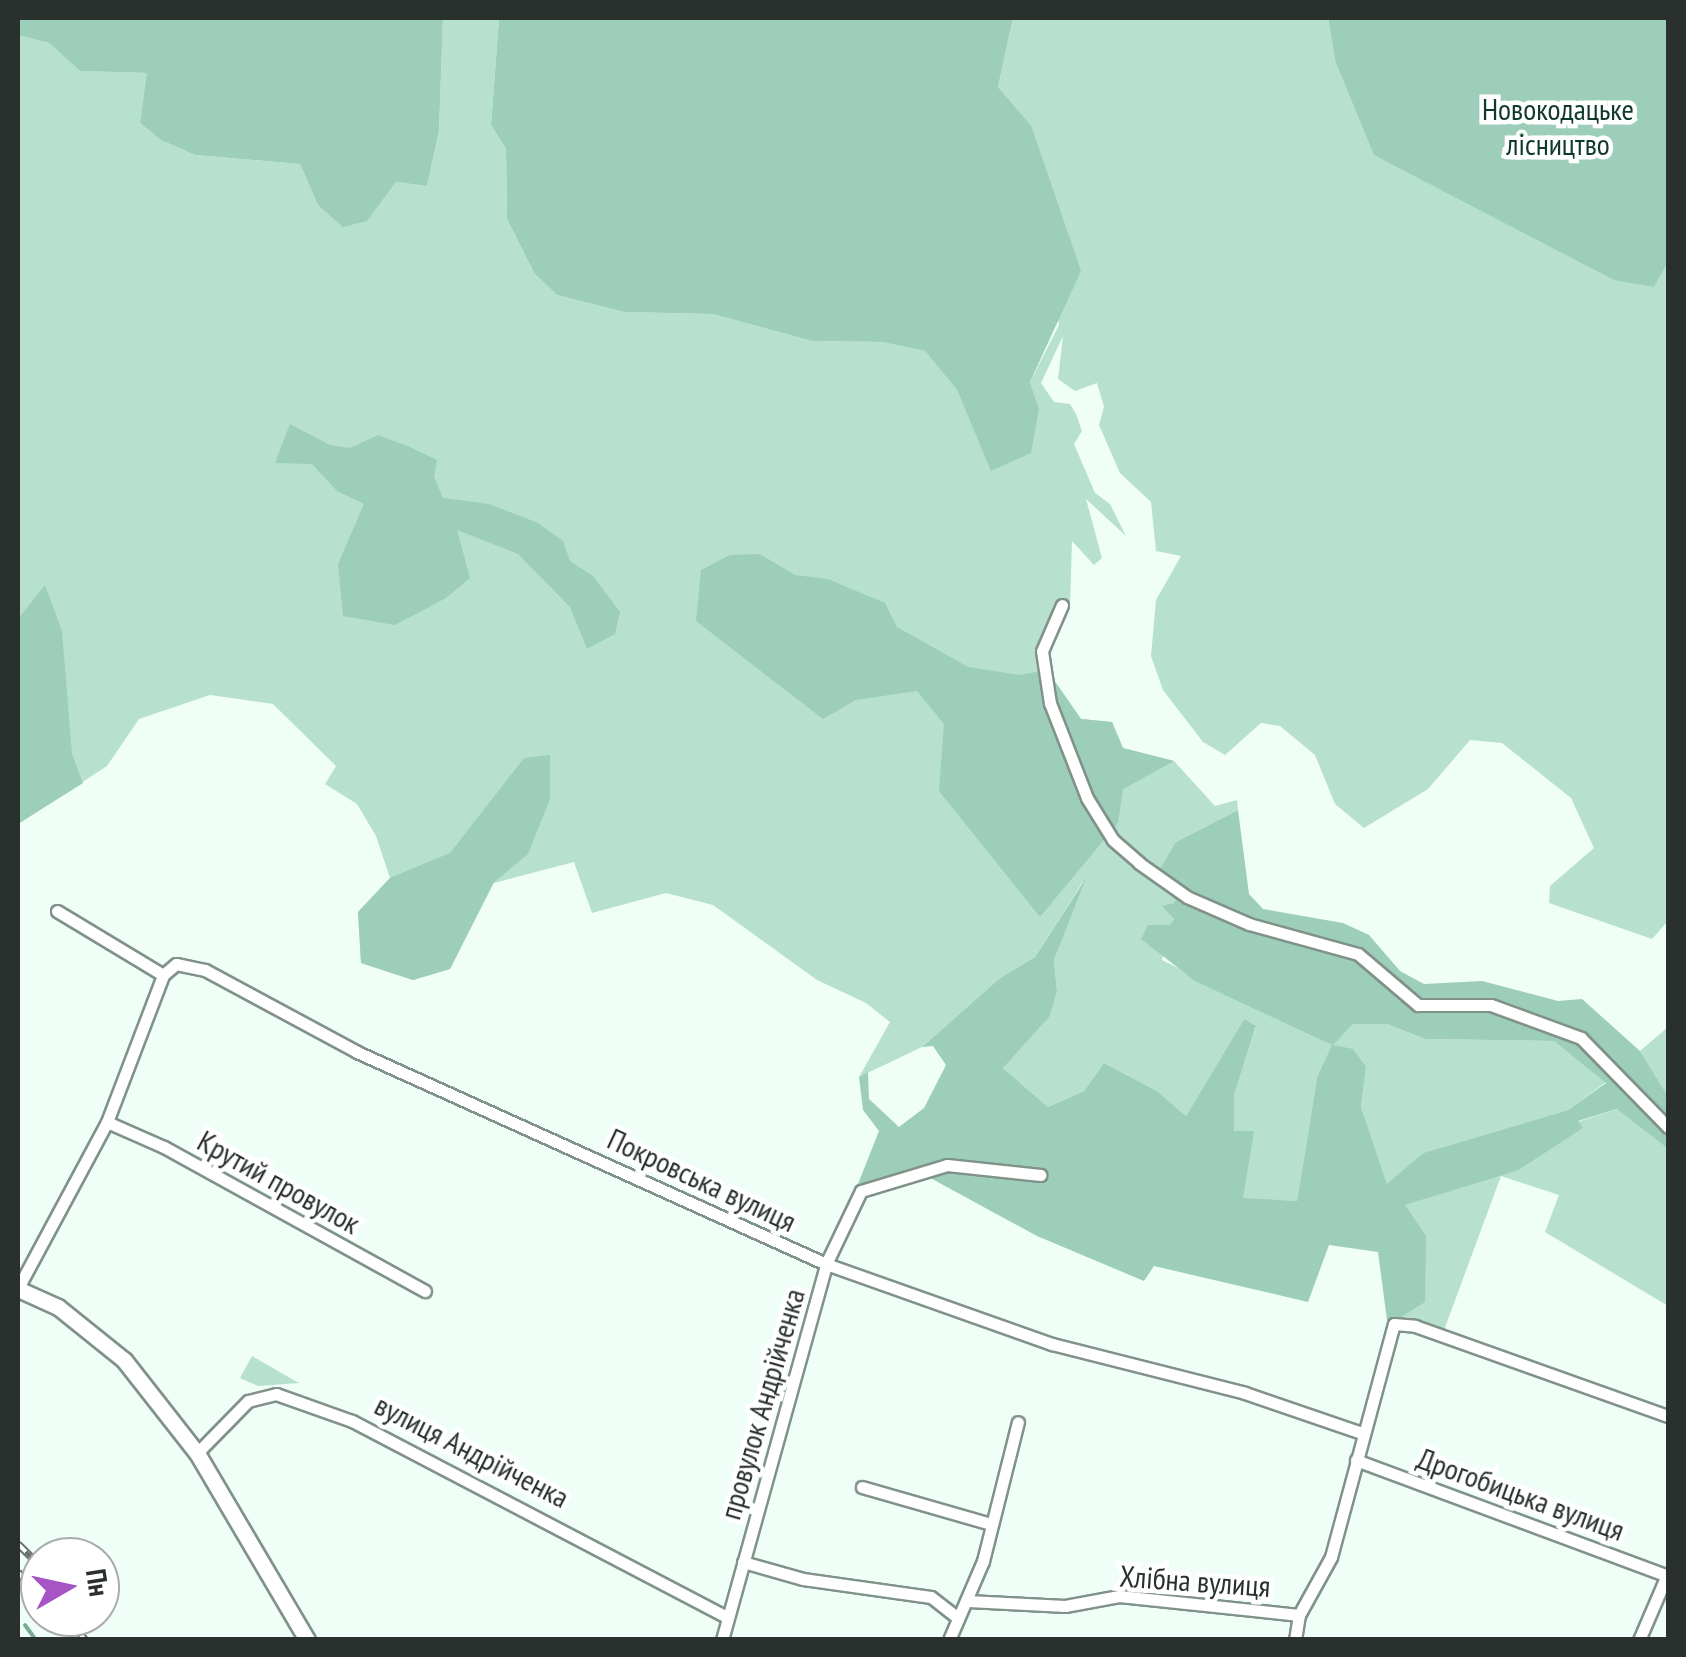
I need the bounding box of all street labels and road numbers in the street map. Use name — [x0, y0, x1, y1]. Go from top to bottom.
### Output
street label: Покровська вулиця — [602, 1121, 802, 1239]
street label: Крутий провулок — [192, 1123, 366, 1241]
street label: провулок Андрійченка — [712, 1284, 812, 1524]
street label: вулиця Андрійченка — [369, 1386, 575, 1516]
street label: Дрогобицька вулиця — [1413, 1440, 1629, 1548]
street label: Хлібна вулиця — [1119, 1558, 1271, 1604]

